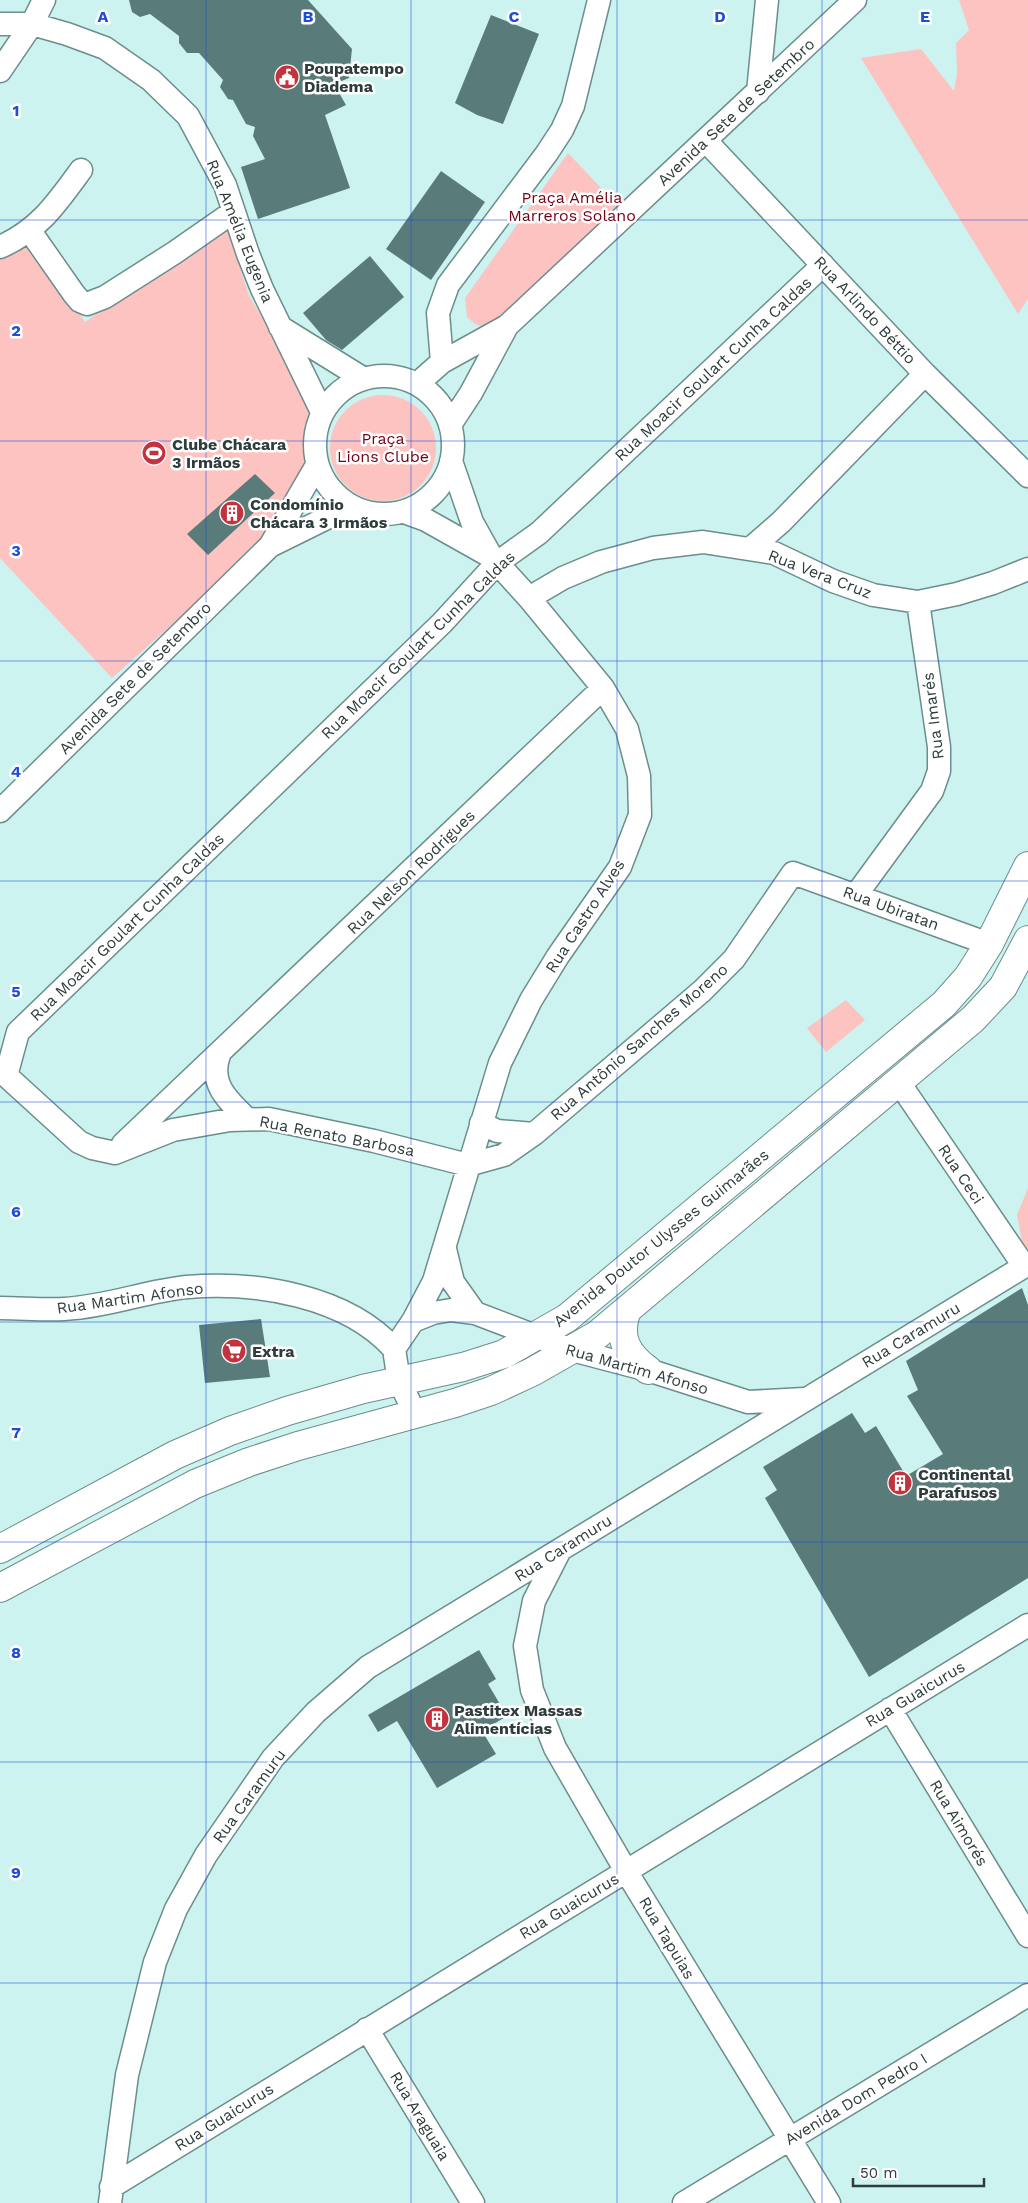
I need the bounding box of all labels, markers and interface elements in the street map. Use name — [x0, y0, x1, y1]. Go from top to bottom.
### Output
text: A — [98, 7, 109, 26]
text: B — [303, 7, 314, 26]
text: C — [509, 7, 520, 26]
text: D — [714, 7, 726, 26]
text: E — [920, 7, 930, 26]
street label: Avenida Sete de Setembro — [654, 34, 818, 190]
place label: Poupatempo Diadema — [304, 59, 404, 96]
public building icon: Poupatempo Diadema — [274, 64, 300, 90]
text: 1 — [13, 101, 19, 120]
street label: Rua Amélia Eugenia — [203, 157, 277, 305]
park label: Praça Amélia Marreros Solano — [508, 188, 636, 225]
street label: Rua Arlindo Béttio — [810, 252, 920, 368]
street label: Rua Moacir Goulart Cunha Caldas — [611, 273, 815, 465]
text: 2 — [11, 321, 21, 340]
park label: Praça Lions Clube — [337, 429, 429, 466]
place label: Clube Chácara 3 Irmãos — [172, 435, 287, 472]
sports icon: Clube Chácara 3 Irmãos — [141, 440, 167, 466]
place label: Condomínio Chácara 3 Irmãos — [250, 495, 388, 532]
building icon: Condomínio Chácara 3 Irmãos — [219, 500, 245, 526]
text: 3 — [11, 541, 21, 560]
street label: Rua Vera Cruz — [766, 546, 874, 602]
street label: Rua Moacir Goulart Cunha Caldas — [317, 547, 519, 743]
street label: Avenida Sete de Setembro — [55, 598, 215, 758]
street label: Rua Imarés — [918, 671, 948, 761]
text: 4 — [11, 762, 21, 781]
street label: Rua Nelson Rodrigues — [343, 806, 479, 938]
street label: Rua Moacir Goulart Cunha Caldas — [26, 829, 228, 1025]
street label: Rua Castro Alves — [541, 856, 629, 976]
street label: Rua Ubiratan — [840, 882, 942, 934]
street label: Rua Antônio Sanches Moreno — [546, 960, 732, 1124]
text: 5 — [11, 982, 21, 1001]
street label: Rua Renato Barbosa — [258, 1112, 416, 1160]
street label: Rua Ceci — [934, 1141, 988, 1207]
street label: Avenida Doutor Ulysses Guimarães — [549, 1145, 773, 1331]
text: 6 — [11, 1202, 21, 1221]
street label: Rua Martim Afonso — [55, 1278, 205, 1318]
street label: Rua Caramuru — [858, 1298, 964, 1372]
supermarket icon: Extra — [221, 1338, 247, 1364]
street label: Rua Martim Afonso — [563, 1339, 711, 1399]
place label: Extra — [252, 1342, 295, 1361]
text: 7 — [11, 1423, 21, 1442]
place label: Continental Parafusos — [918, 1465, 1011, 1502]
building icon: Continental Parafusos — [887, 1470, 913, 1496]
street label: Rua Caramuru — [511, 1510, 615, 1586]
text: 8 — [11, 1643, 21, 1662]
street label: Rua Guaicurus — [862, 1657, 968, 1731]
place label: Pastitex Massas Alimentícias — [454, 1701, 583, 1738]
building icon: Pastitex Massas Alimentícias — [424, 1706, 450, 1732]
street label: Rua Caramuru — [209, 1745, 289, 1847]
street label: Rua Aimorés — [926, 1776, 992, 1870]
text: 9 — [11, 1863, 21, 1882]
street label: Rua Guaicurus — [516, 1869, 622, 1943]
street label: Rua Tapuias — [635, 1893, 699, 1983]
street label: Avenida Dom Pedro I — [781, 2049, 931, 2149]
street label: Rua Araguaia — [386, 2068, 454, 2164]
street label: Rua Guaicurus — [171, 2079, 277, 2155]
scale bar — [853, 2156, 984, 2188]
text: 50 m — [860, 2164, 897, 2182]

